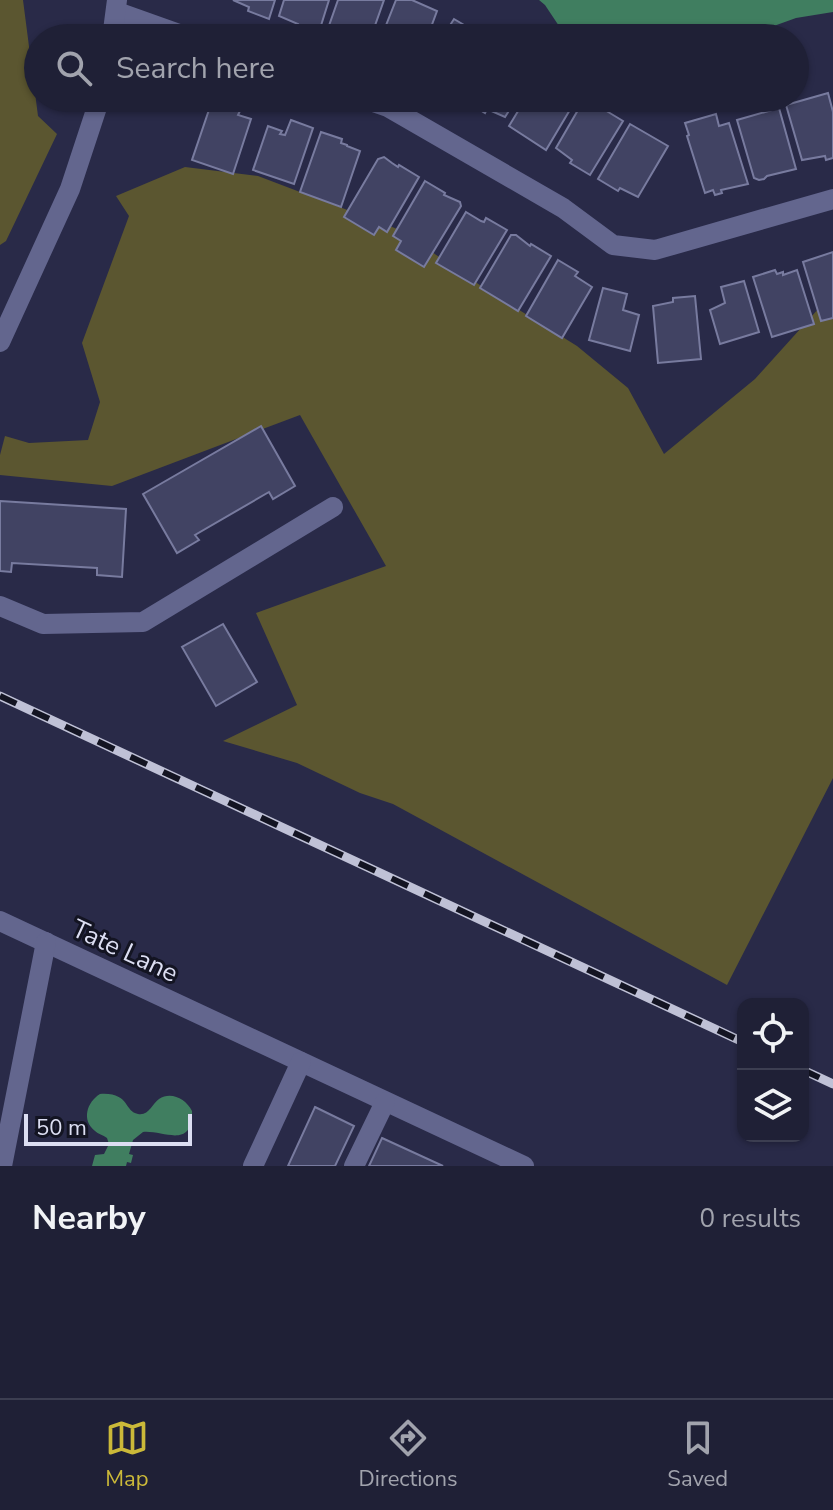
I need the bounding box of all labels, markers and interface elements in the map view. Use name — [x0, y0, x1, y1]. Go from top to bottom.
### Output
search box — [24, 24, 809, 112]
icon: search — [52, 46, 96, 90]
text: Search here — [116, 48, 275, 89]
street label: Tate Lane — [66, 911, 184, 991]
map controls — [737, 998, 809, 1142]
button: locate — [737, 998, 809, 1070]
button: layers — [737, 1070, 809, 1142]
scale bar — [24, 1110, 192, 1146]
text: 50 m — [36, 1113, 87, 1143]
text: Nearby — [32, 1195, 146, 1241]
text: 0 results — [700, 1201, 801, 1236]
tab: Map — [105, 1416, 149, 1494]
tab: Directions — [359, 1416, 458, 1494]
tab: Saved — [667, 1416, 728, 1494]

